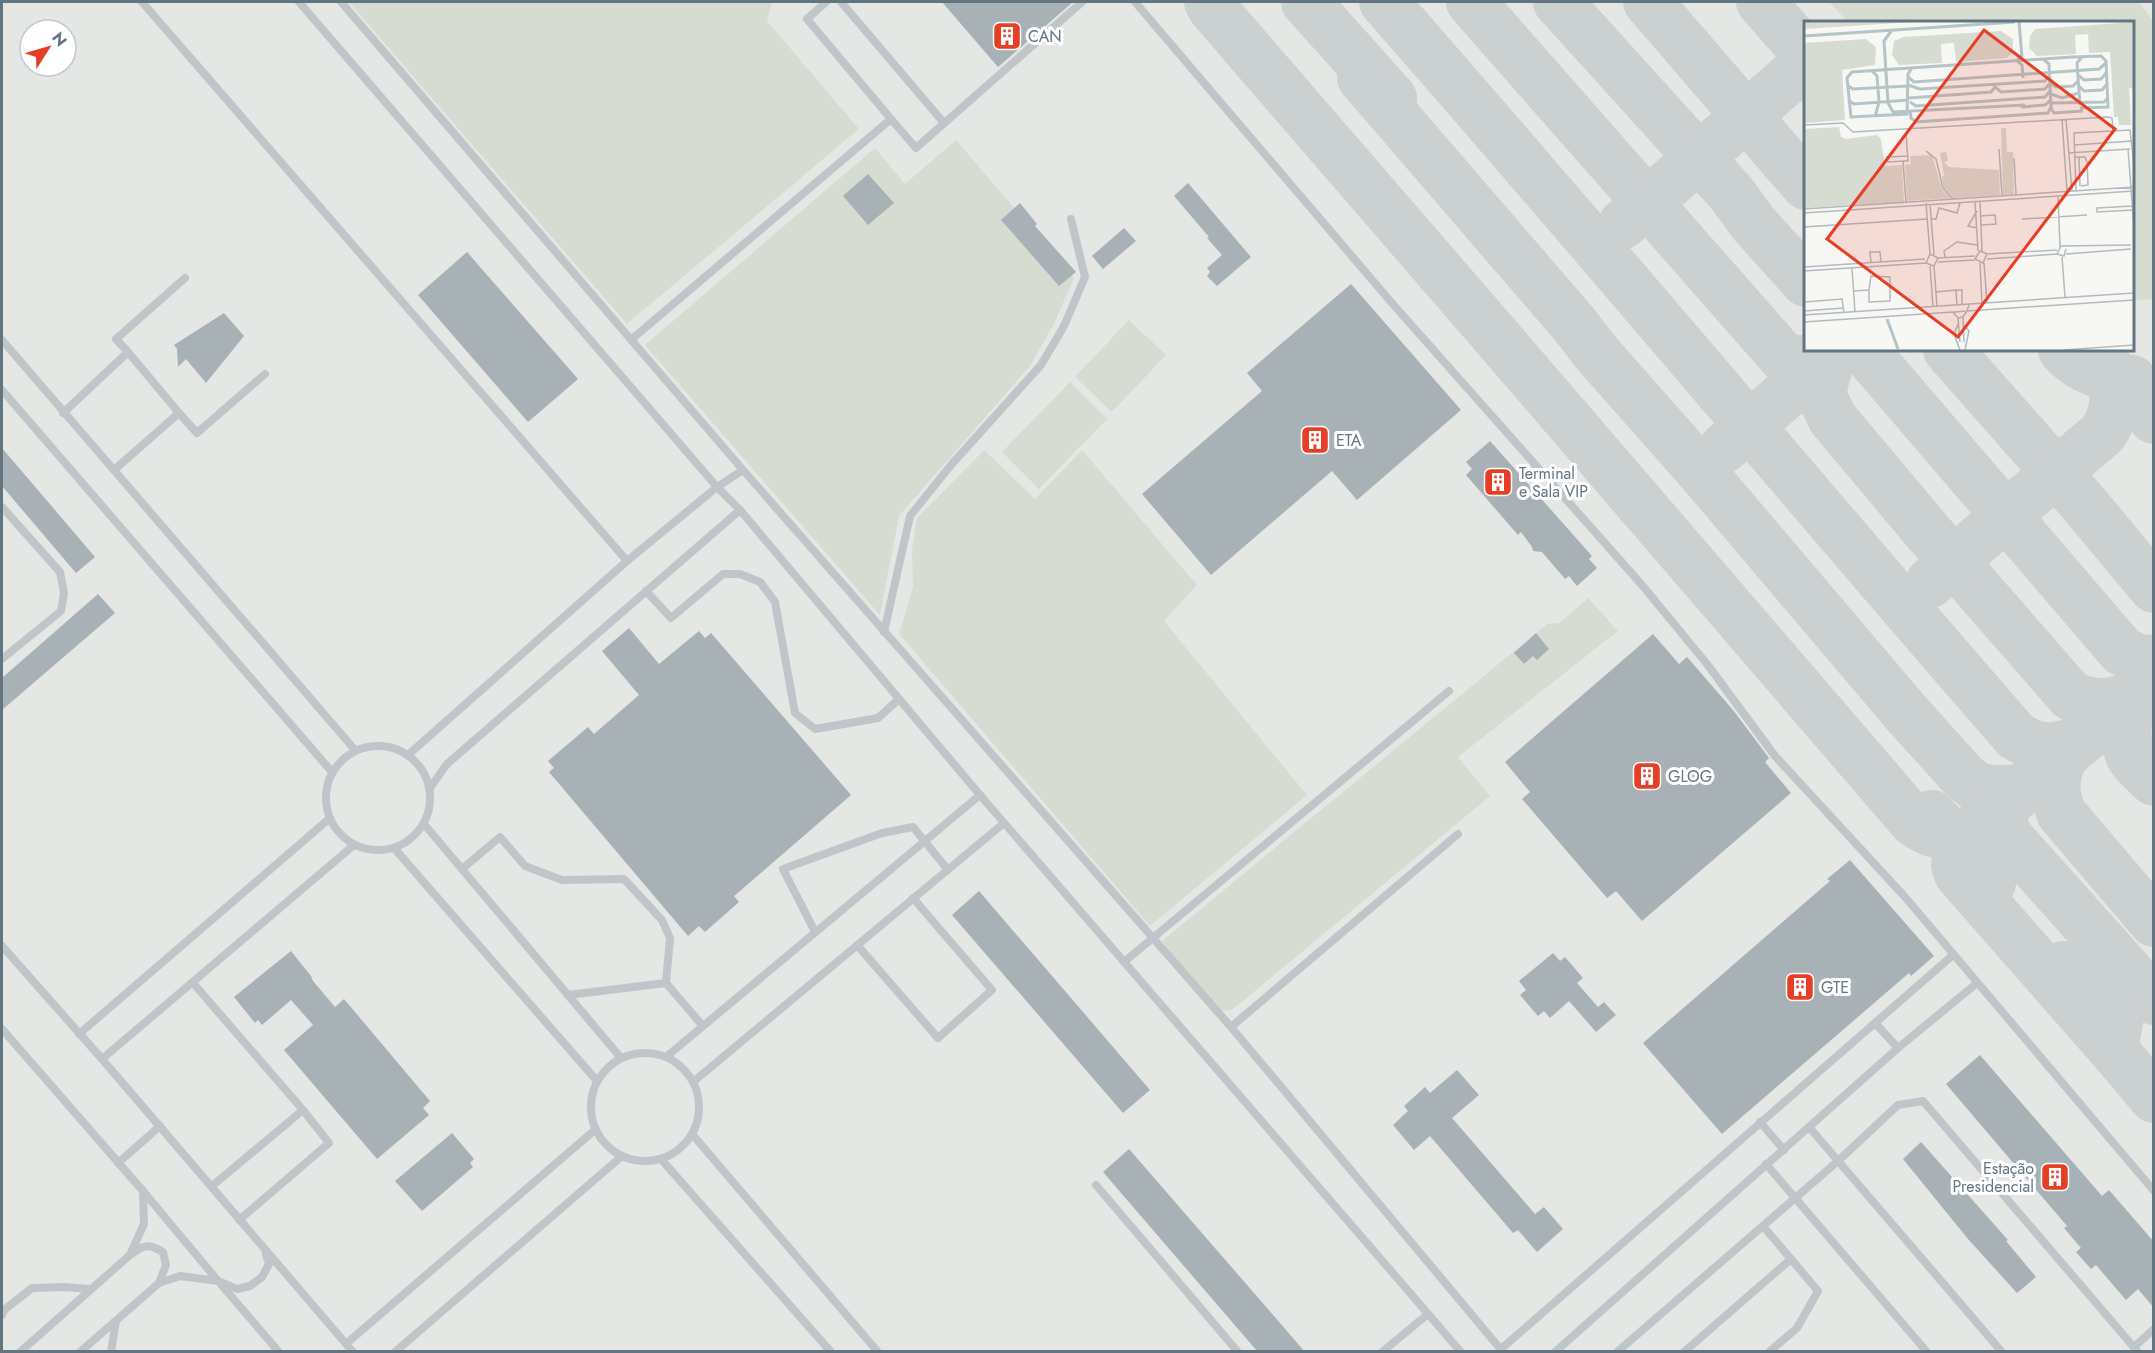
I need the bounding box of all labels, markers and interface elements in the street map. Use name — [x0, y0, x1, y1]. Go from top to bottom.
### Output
north arrow — [18, 18, 78, 78]
building icon: CAN — [991, 20, 1023, 52]
inset map — [1804, 21, 2134, 351]
place label: CAN — [1028, 25, 1062, 48]
text: N — [47, 27, 73, 51]
building icon: ETA — [1299, 424, 1331, 456]
place label: ETA — [1336, 429, 1362, 452]
place label: Terminal e Sala VIP — [1519, 462, 1588, 503]
building icon: Terminal e Sala VIP — [1482, 466, 1514, 498]
building icon: GLOG — [1631, 760, 1663, 792]
place label: GLOG — [1668, 765, 1712, 788]
building icon: GTE — [1784, 971, 1816, 1003]
place label: GTE — [1821, 976, 1849, 999]
place label: Estação Presidencial — [1953, 1157, 2034, 1198]
building icon: Estação Presidencial — [2039, 1161, 2071, 1193]

